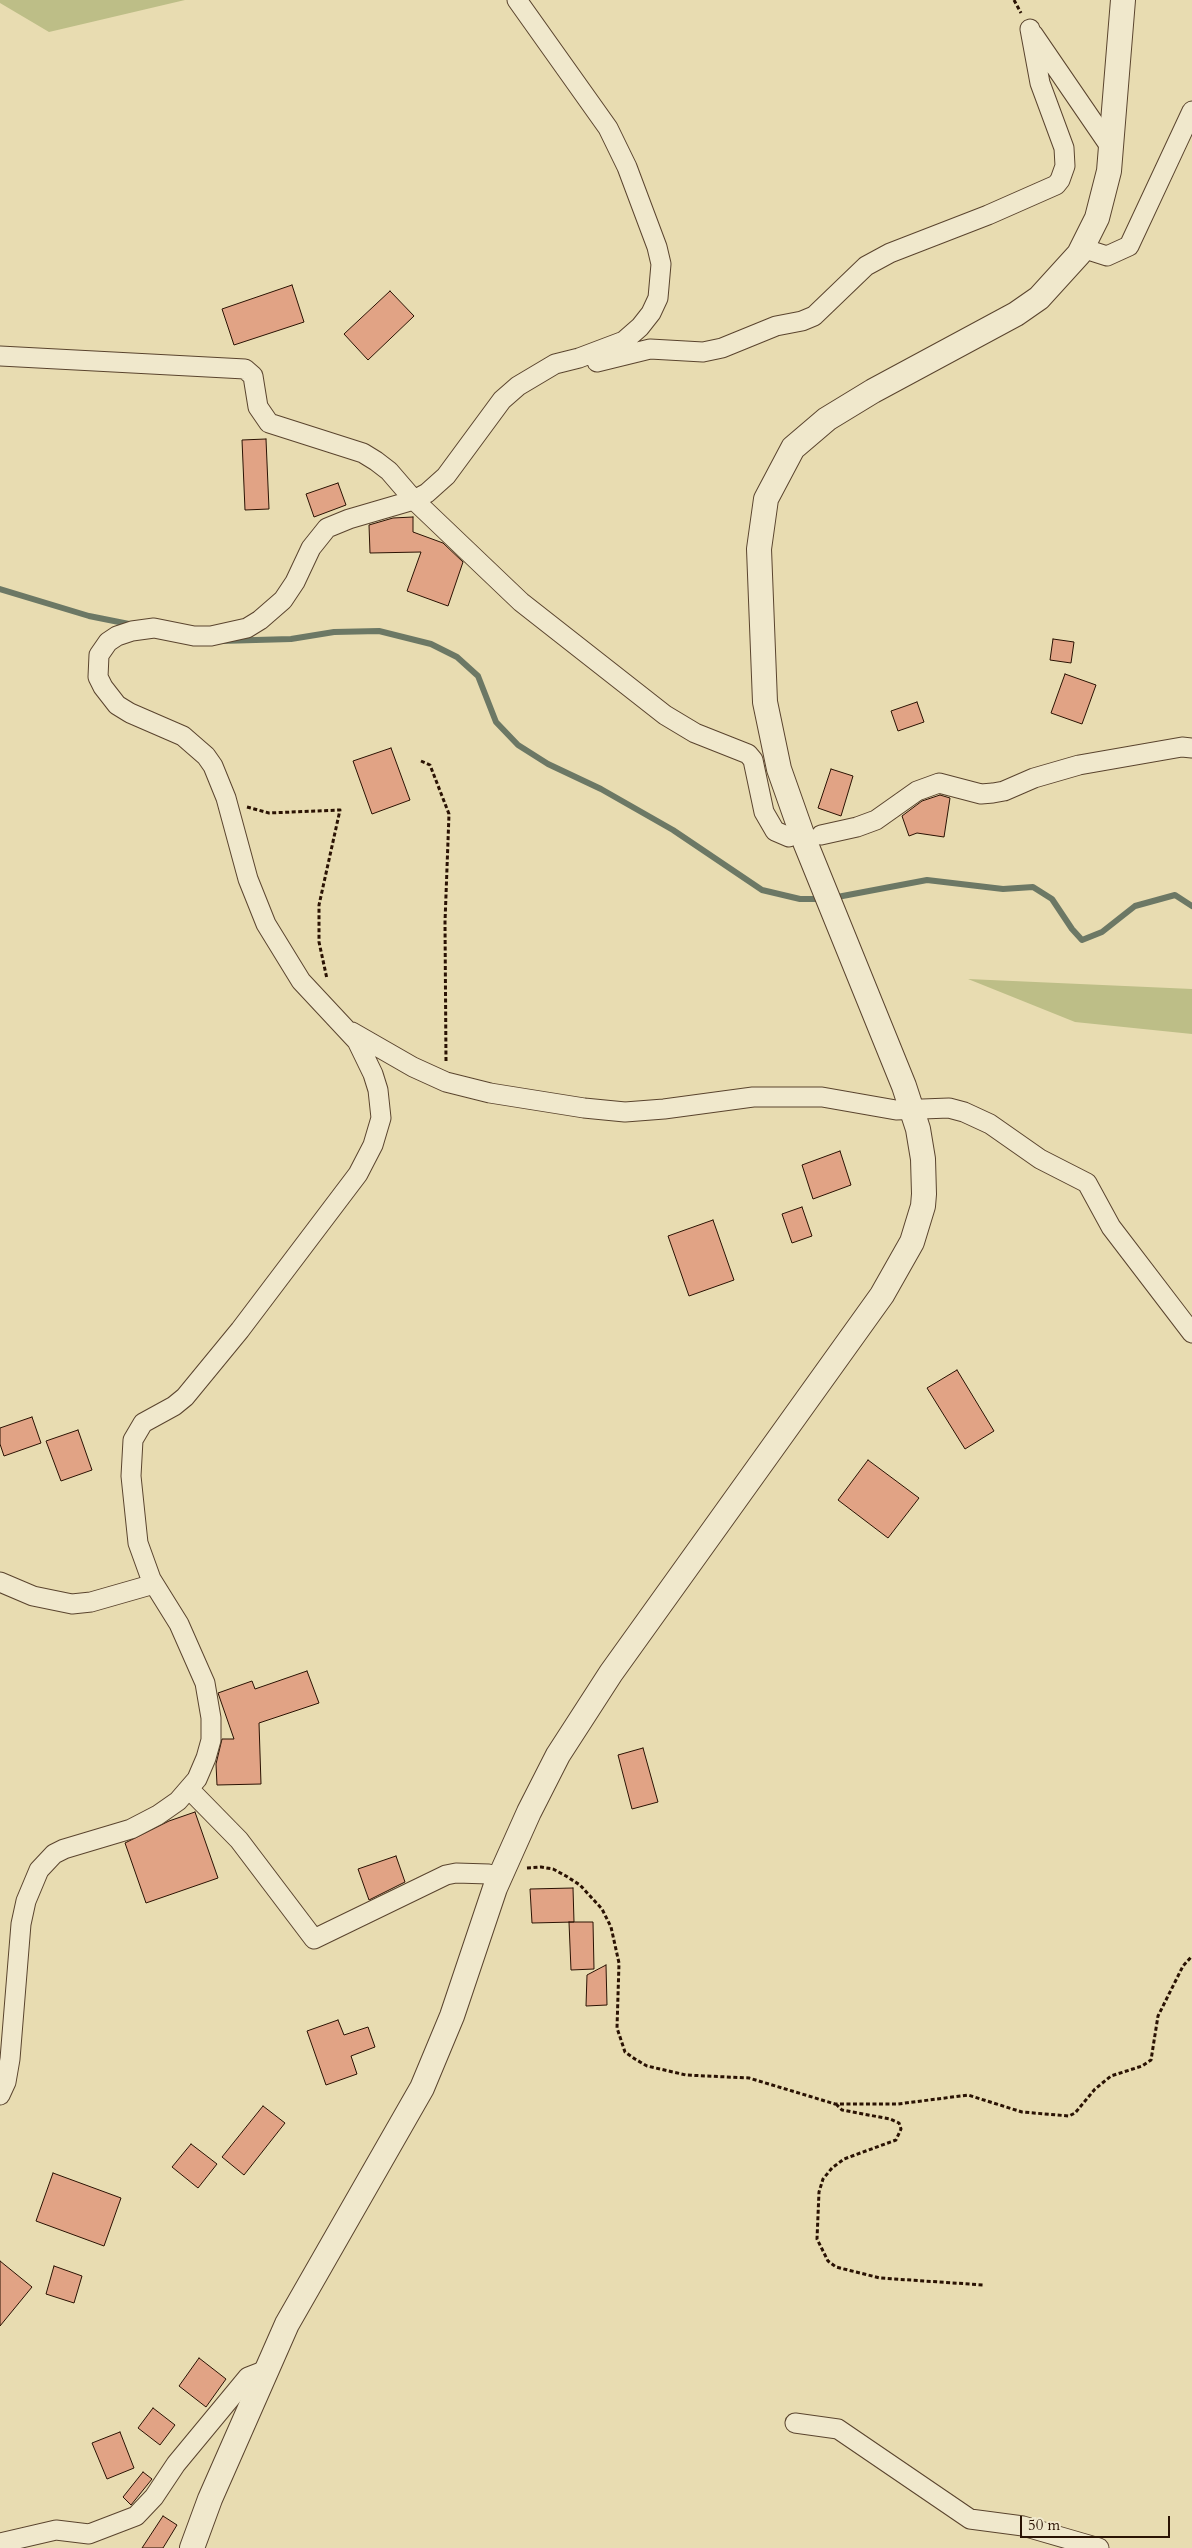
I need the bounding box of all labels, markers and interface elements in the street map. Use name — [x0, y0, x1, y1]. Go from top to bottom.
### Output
scale bar — [1022, 2506, 1172, 2538]
text: 50 m — [1028, 2515, 1060, 2535]

